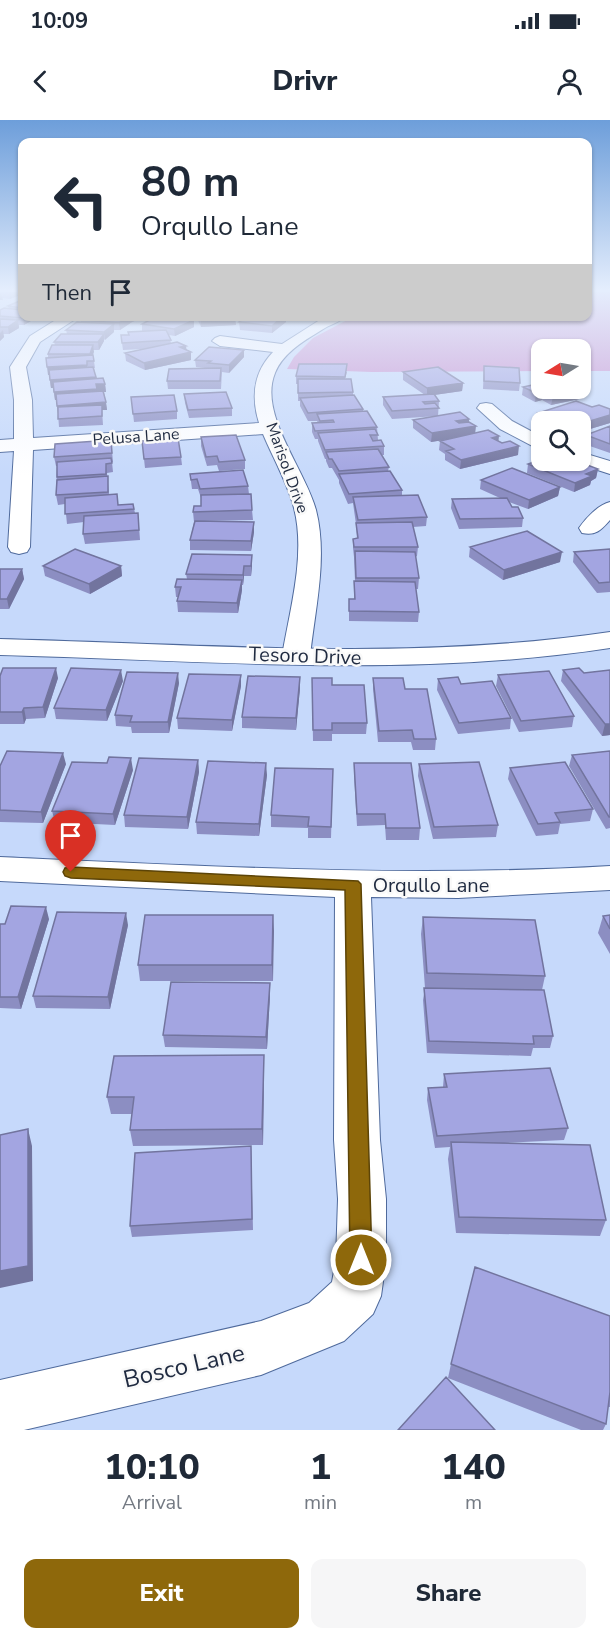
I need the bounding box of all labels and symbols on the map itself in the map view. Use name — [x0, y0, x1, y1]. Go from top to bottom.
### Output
north arrow — [531, 339, 591, 399]
street label: Marisol Drive — [260, 420, 314, 516]
street label: Pelusa Lane — [92, 423, 180, 451]
street label: Tesoro Drive — [248, 641, 362, 671]
pin — [45, 810, 96, 872]
street label: Orqullo Lane — [373, 872, 489, 899]
position arrow — [329, 1228, 393, 1292]
street label: Bosco Lane — [120, 1337, 248, 1395]

